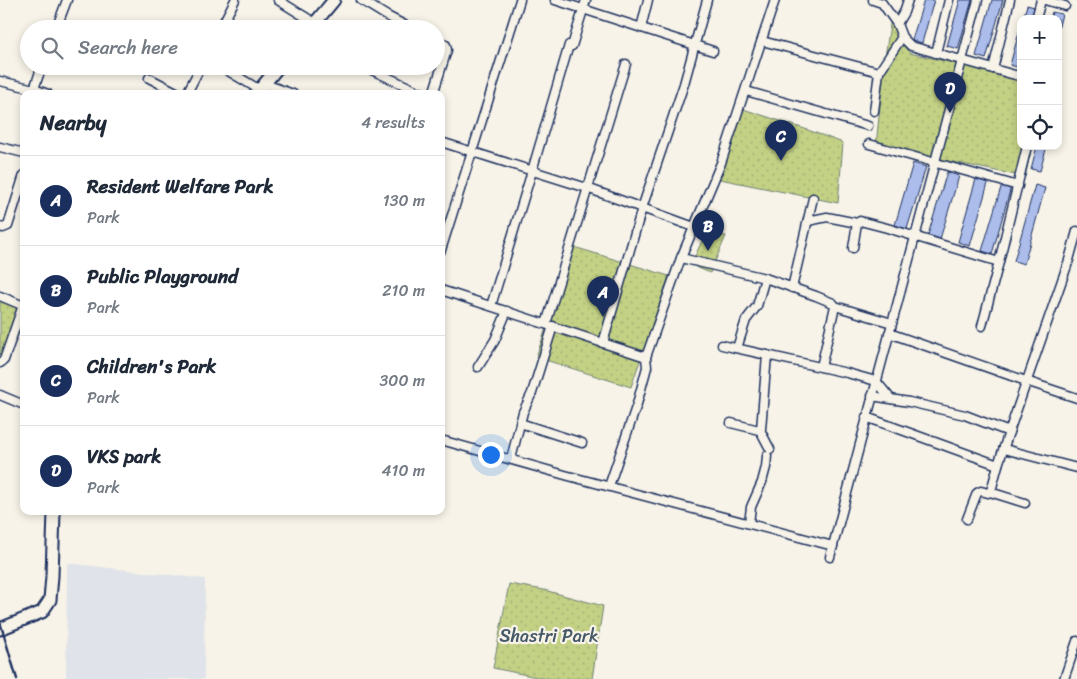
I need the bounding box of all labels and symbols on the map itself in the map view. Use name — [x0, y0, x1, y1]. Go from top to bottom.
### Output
pin: D — [934, 72, 966, 113]
pin: C — [765, 120, 797, 161]
pin: B — [692, 210, 724, 251]
pin: A — [587, 276, 619, 317]
your location — [478, 442, 504, 468]
park label: Shastri Park — [499, 620, 599, 652]

